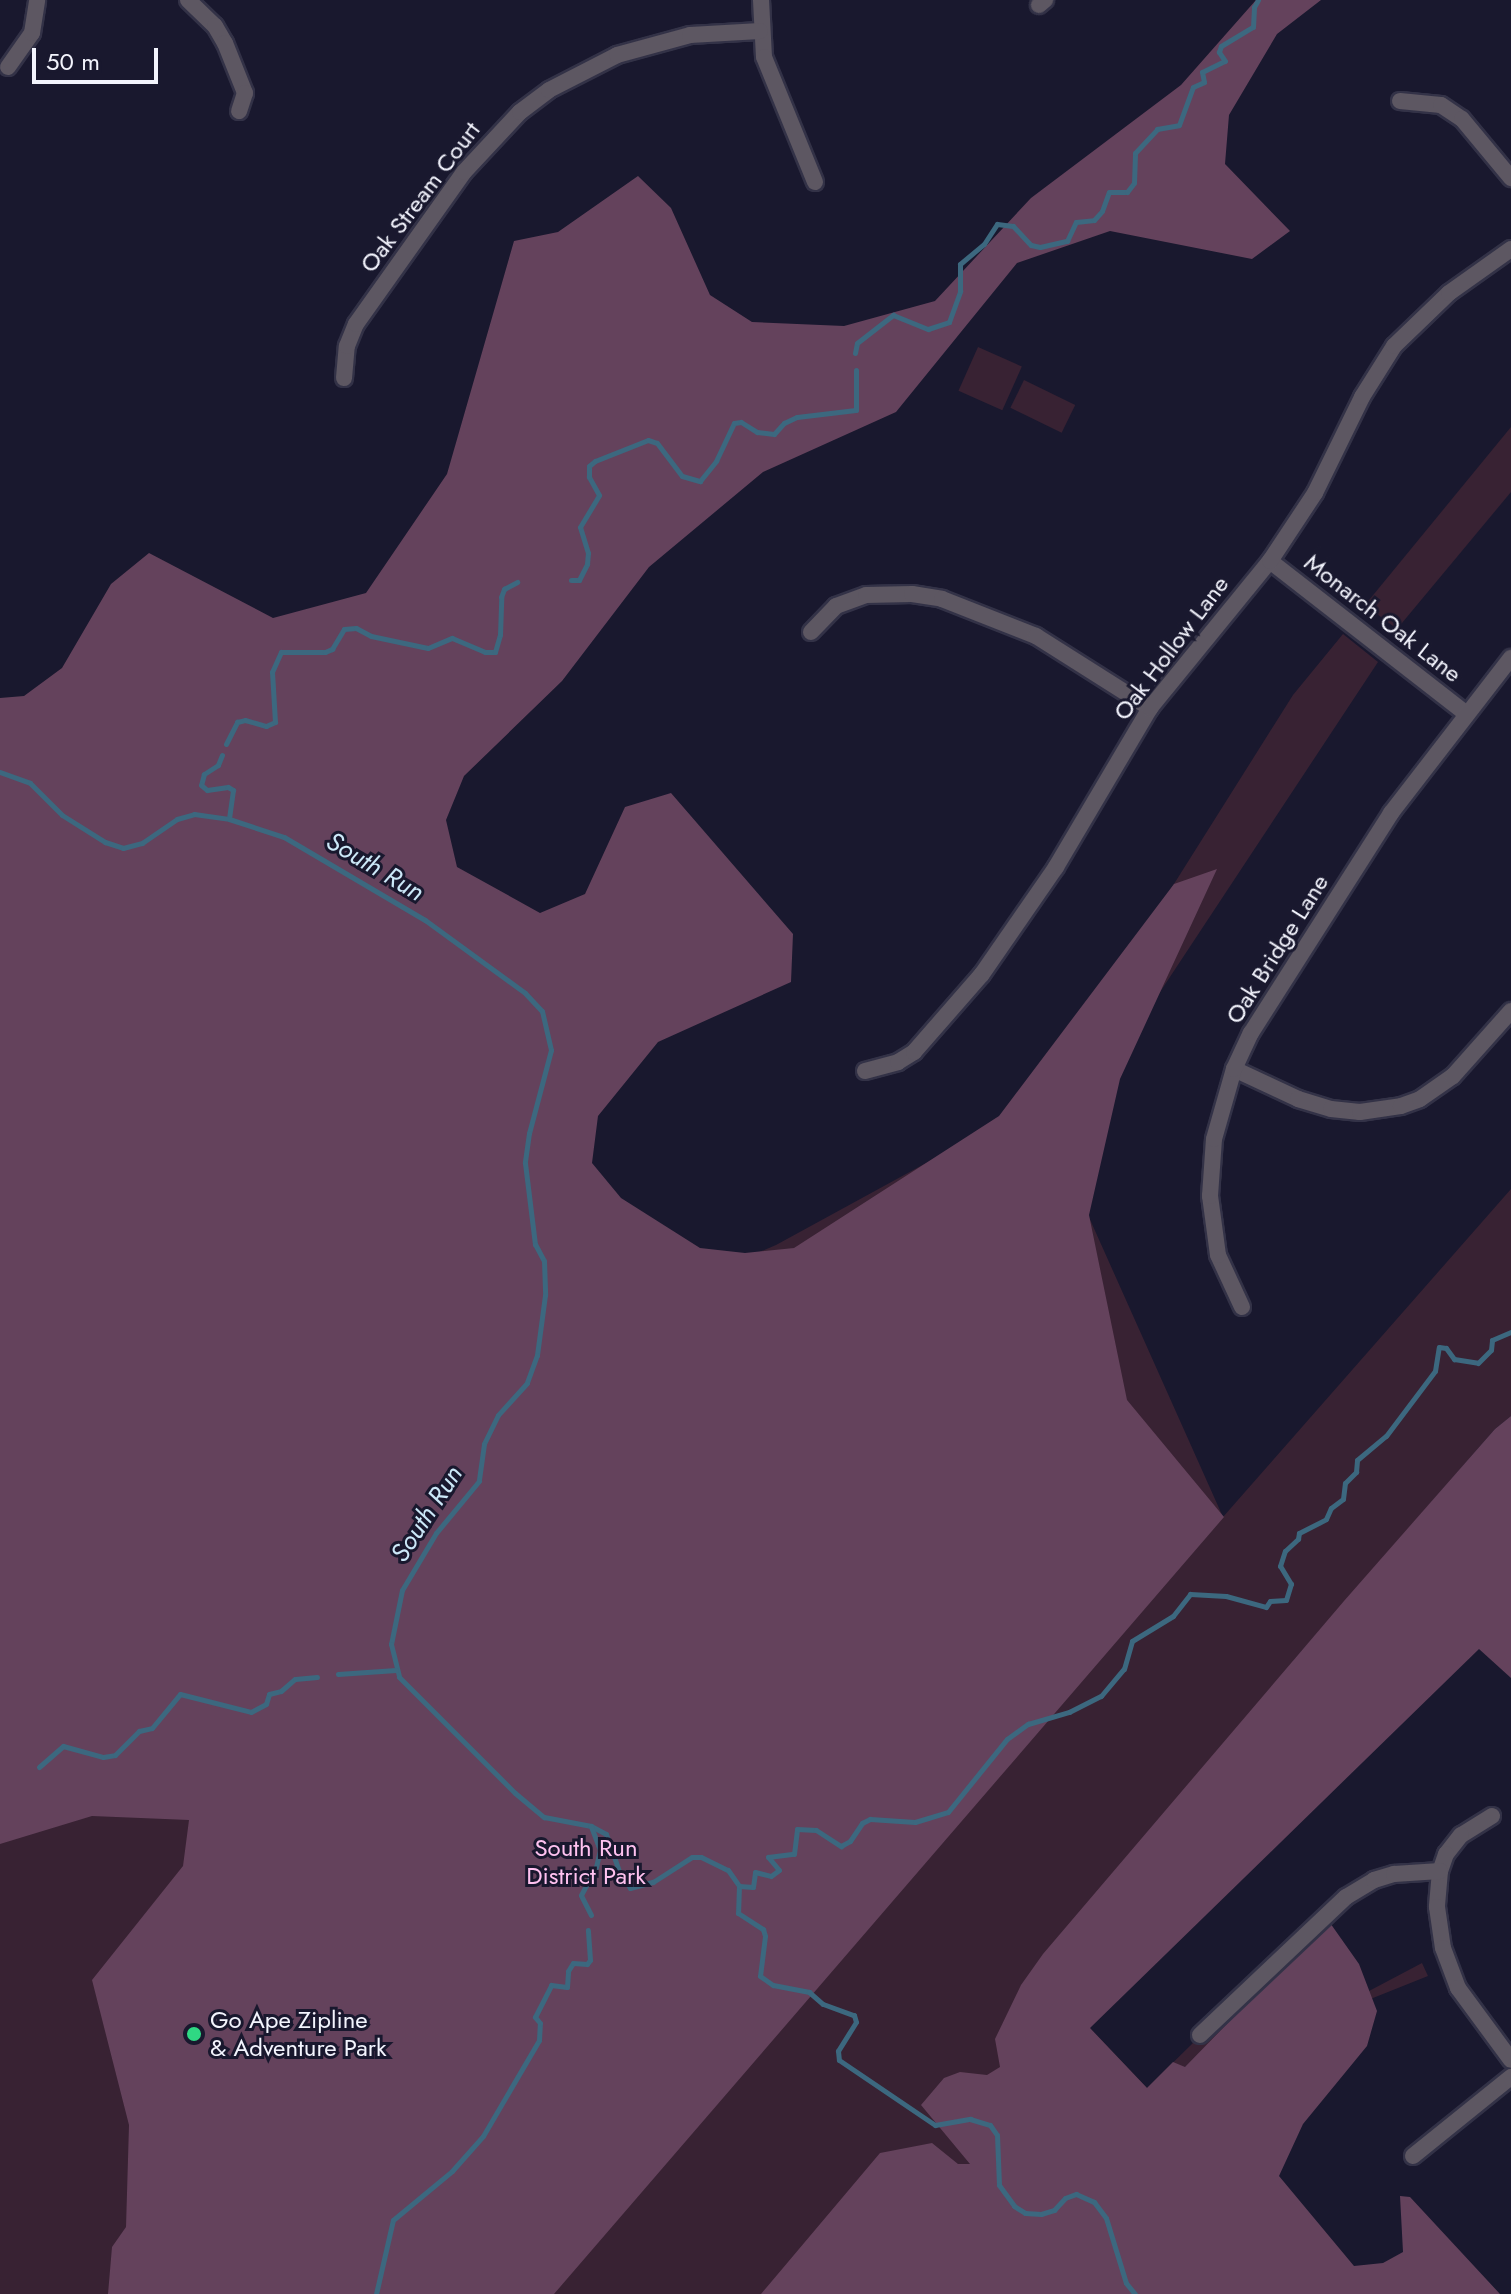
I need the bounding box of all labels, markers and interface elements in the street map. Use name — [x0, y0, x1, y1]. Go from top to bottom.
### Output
scale bar — [36, 32, 162, 82]
text: 50 m — [46, 44, 100, 79]
street label: Oak Stream Court — [354, 116, 486, 278]
street label: Monarch Oak Lane — [1299, 548, 1467, 688]
street label: Oak Hollow Lane — [1107, 570, 1235, 726]
water label: South Run — [320, 826, 430, 908]
street label: Oak Bridge Lane — [1220, 869, 1334, 1029]
water label: South Run — [384, 1460, 470, 1568]
park label: South Run District Park — [526, 1834, 646, 1890]
place label: Go Ape Zipline & Adventure Park — [210, 2006, 387, 2062]
marker: Go Ape Zipline & Adventure Park — [185, 2025, 203, 2043]

